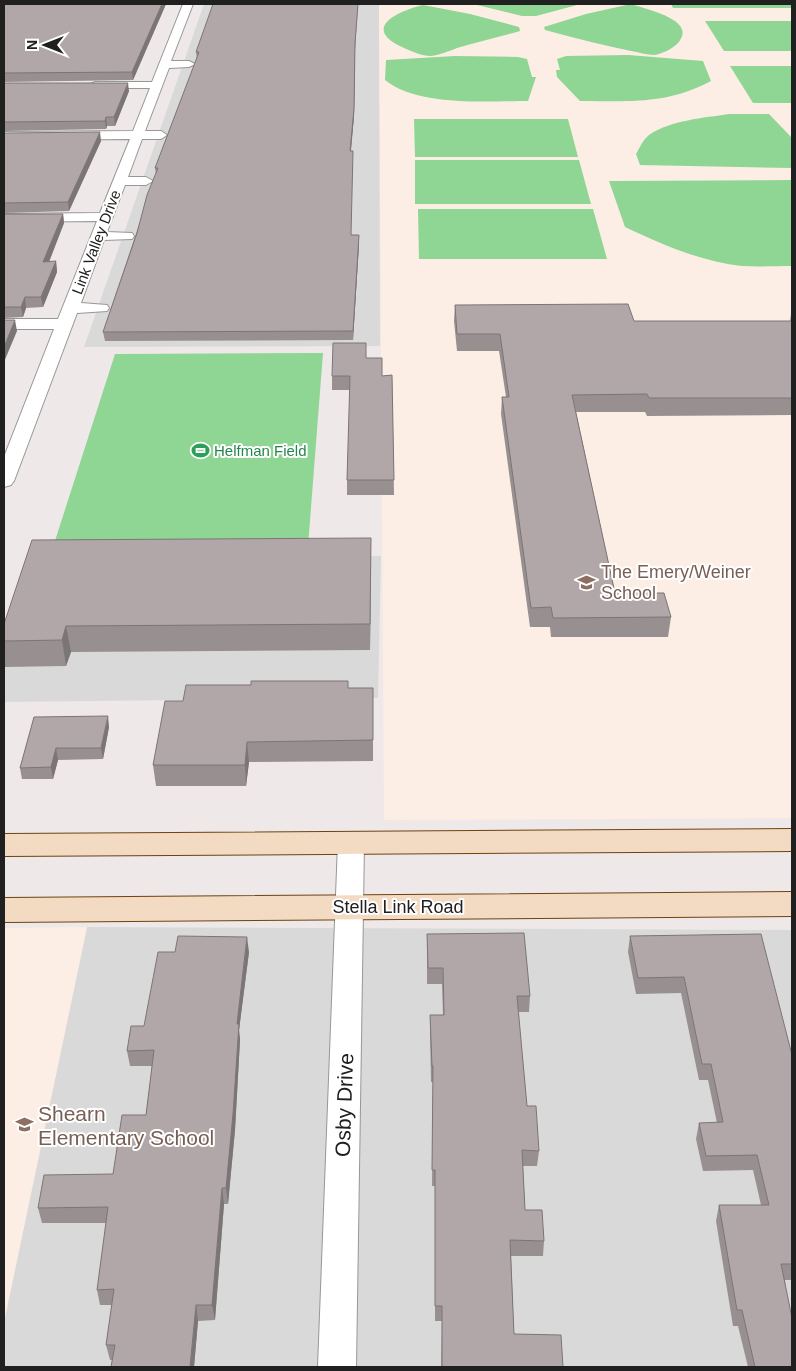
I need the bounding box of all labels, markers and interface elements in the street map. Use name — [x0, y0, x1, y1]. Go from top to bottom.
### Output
north arrow — [20, 20, 70, 70]
text: N — [24, 40, 40, 50]
street label: Link Valley Drive — [68, 187, 124, 297]
sports icon: Helfman Field — [190, 440, 210, 460]
place label: Helfman Field — [214, 442, 307, 459]
place label: The Emery/Weiner School — [601, 562, 751, 603]
school or university icon: The Emery/Weiner School — [577, 572, 597, 592]
street label: Stella Link Road — [332, 897, 464, 917]
street label: Osby Drive — [331, 1053, 357, 1157]
place label: Shearn Elementary School — [38, 1102, 214, 1149]
school or university icon: Shearn Elementary School — [14, 1115, 34, 1135]

